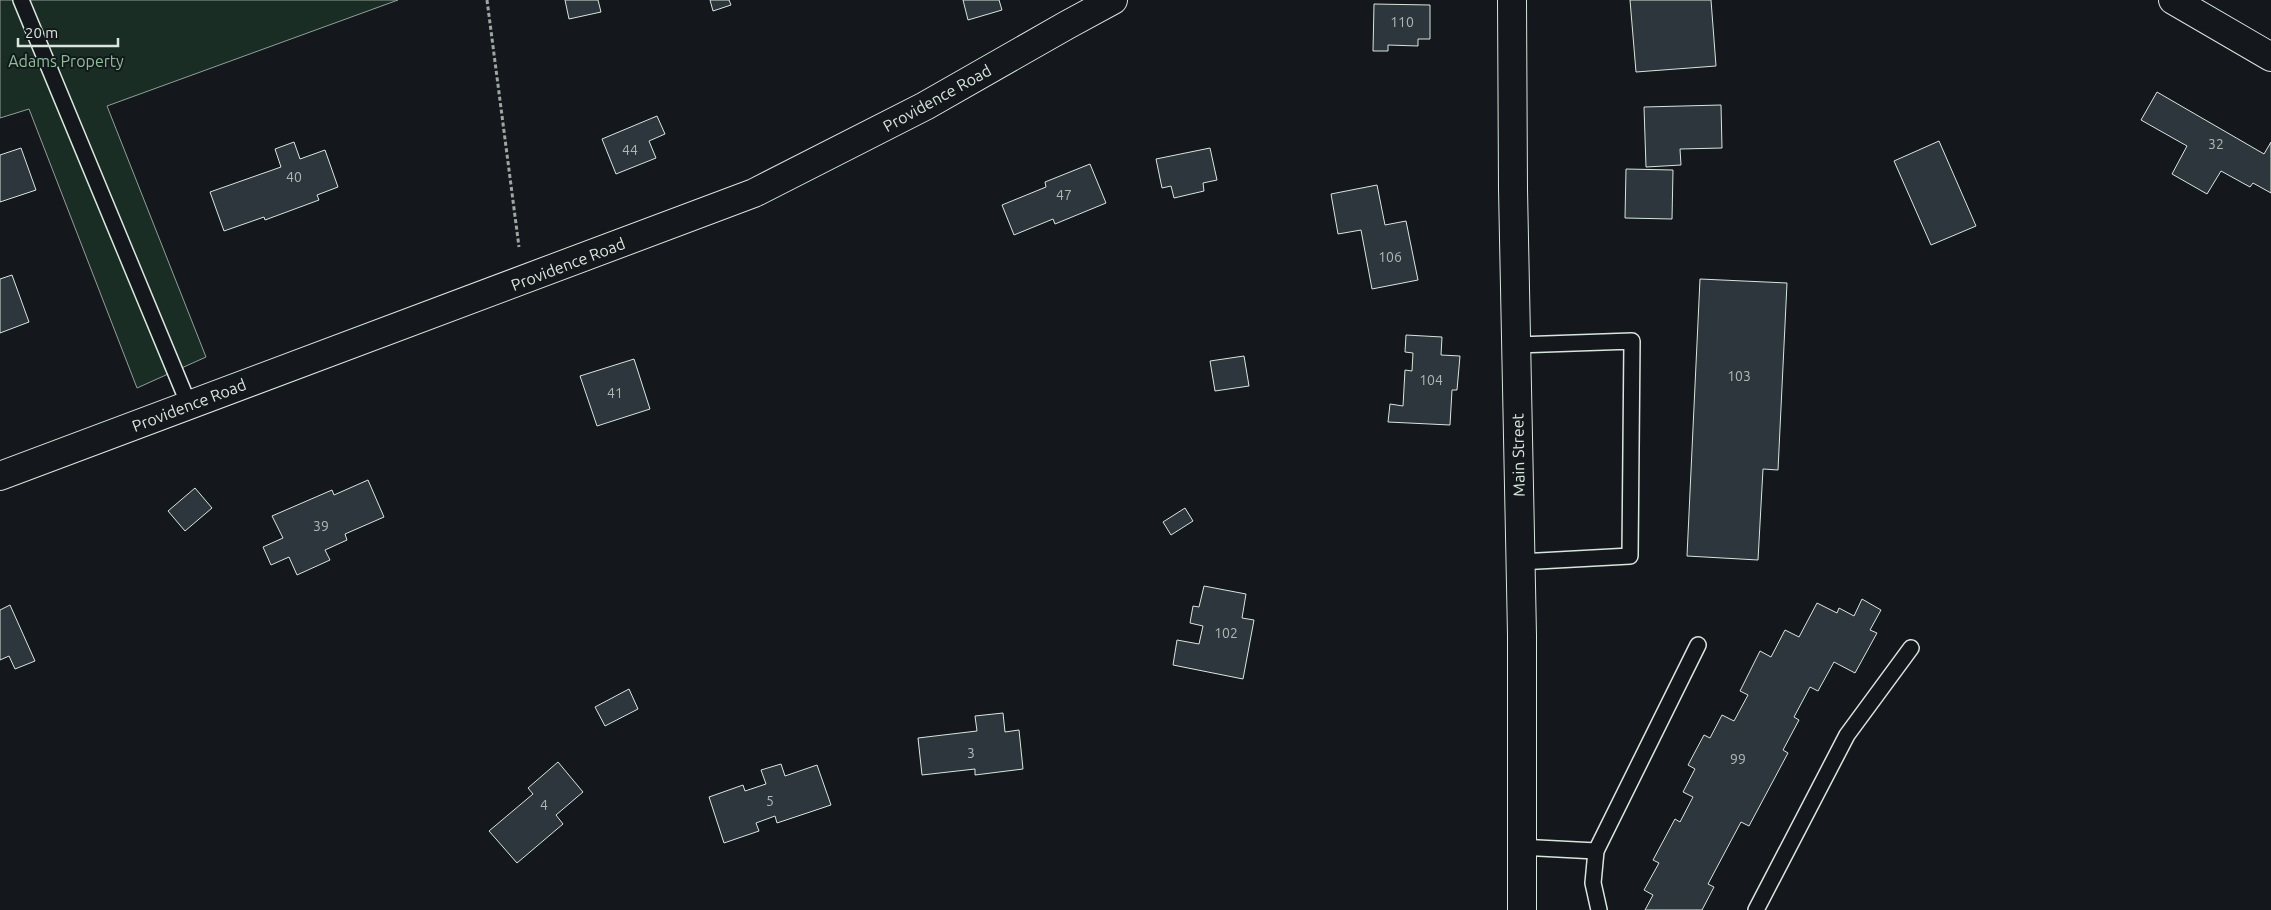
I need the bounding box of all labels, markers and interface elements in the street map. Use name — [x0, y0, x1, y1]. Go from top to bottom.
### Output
house number: 110 — [1390, 14, 1414, 30]
scale bar — [18, 15, 118, 47]
text: 20 m — [25, 24, 58, 41]
park label: Adams Property — [8, 52, 124, 70]
street label: Providence Road — [880, 61, 994, 135]
house number: 32 — [2208, 136, 2224, 152]
house number: 44 — [622, 142, 638, 158]
house number: 40 — [286, 169, 302, 185]
house number: 47 — [1056, 187, 1072, 203]
street label: Providence Road — [508, 234, 628, 294]
house number: 106 — [1378, 249, 1402, 265]
house number: 103 — [1727, 368, 1751, 384]
house number: 104 — [1419, 372, 1443, 388]
street label: Providence Road — [129, 375, 249, 435]
house number: 41 — [607, 385, 623, 401]
street label: Main Street — [1508, 412, 1528, 497]
house number: 39 — [313, 518, 329, 534]
house number: 102 — [1214, 625, 1238, 641]
house number: 3 — [967, 745, 975, 761]
house number: 99 — [1730, 751, 1746, 767]
house number: 5 — [766, 793, 774, 809]
house number: 4 — [540, 797, 548, 813]

